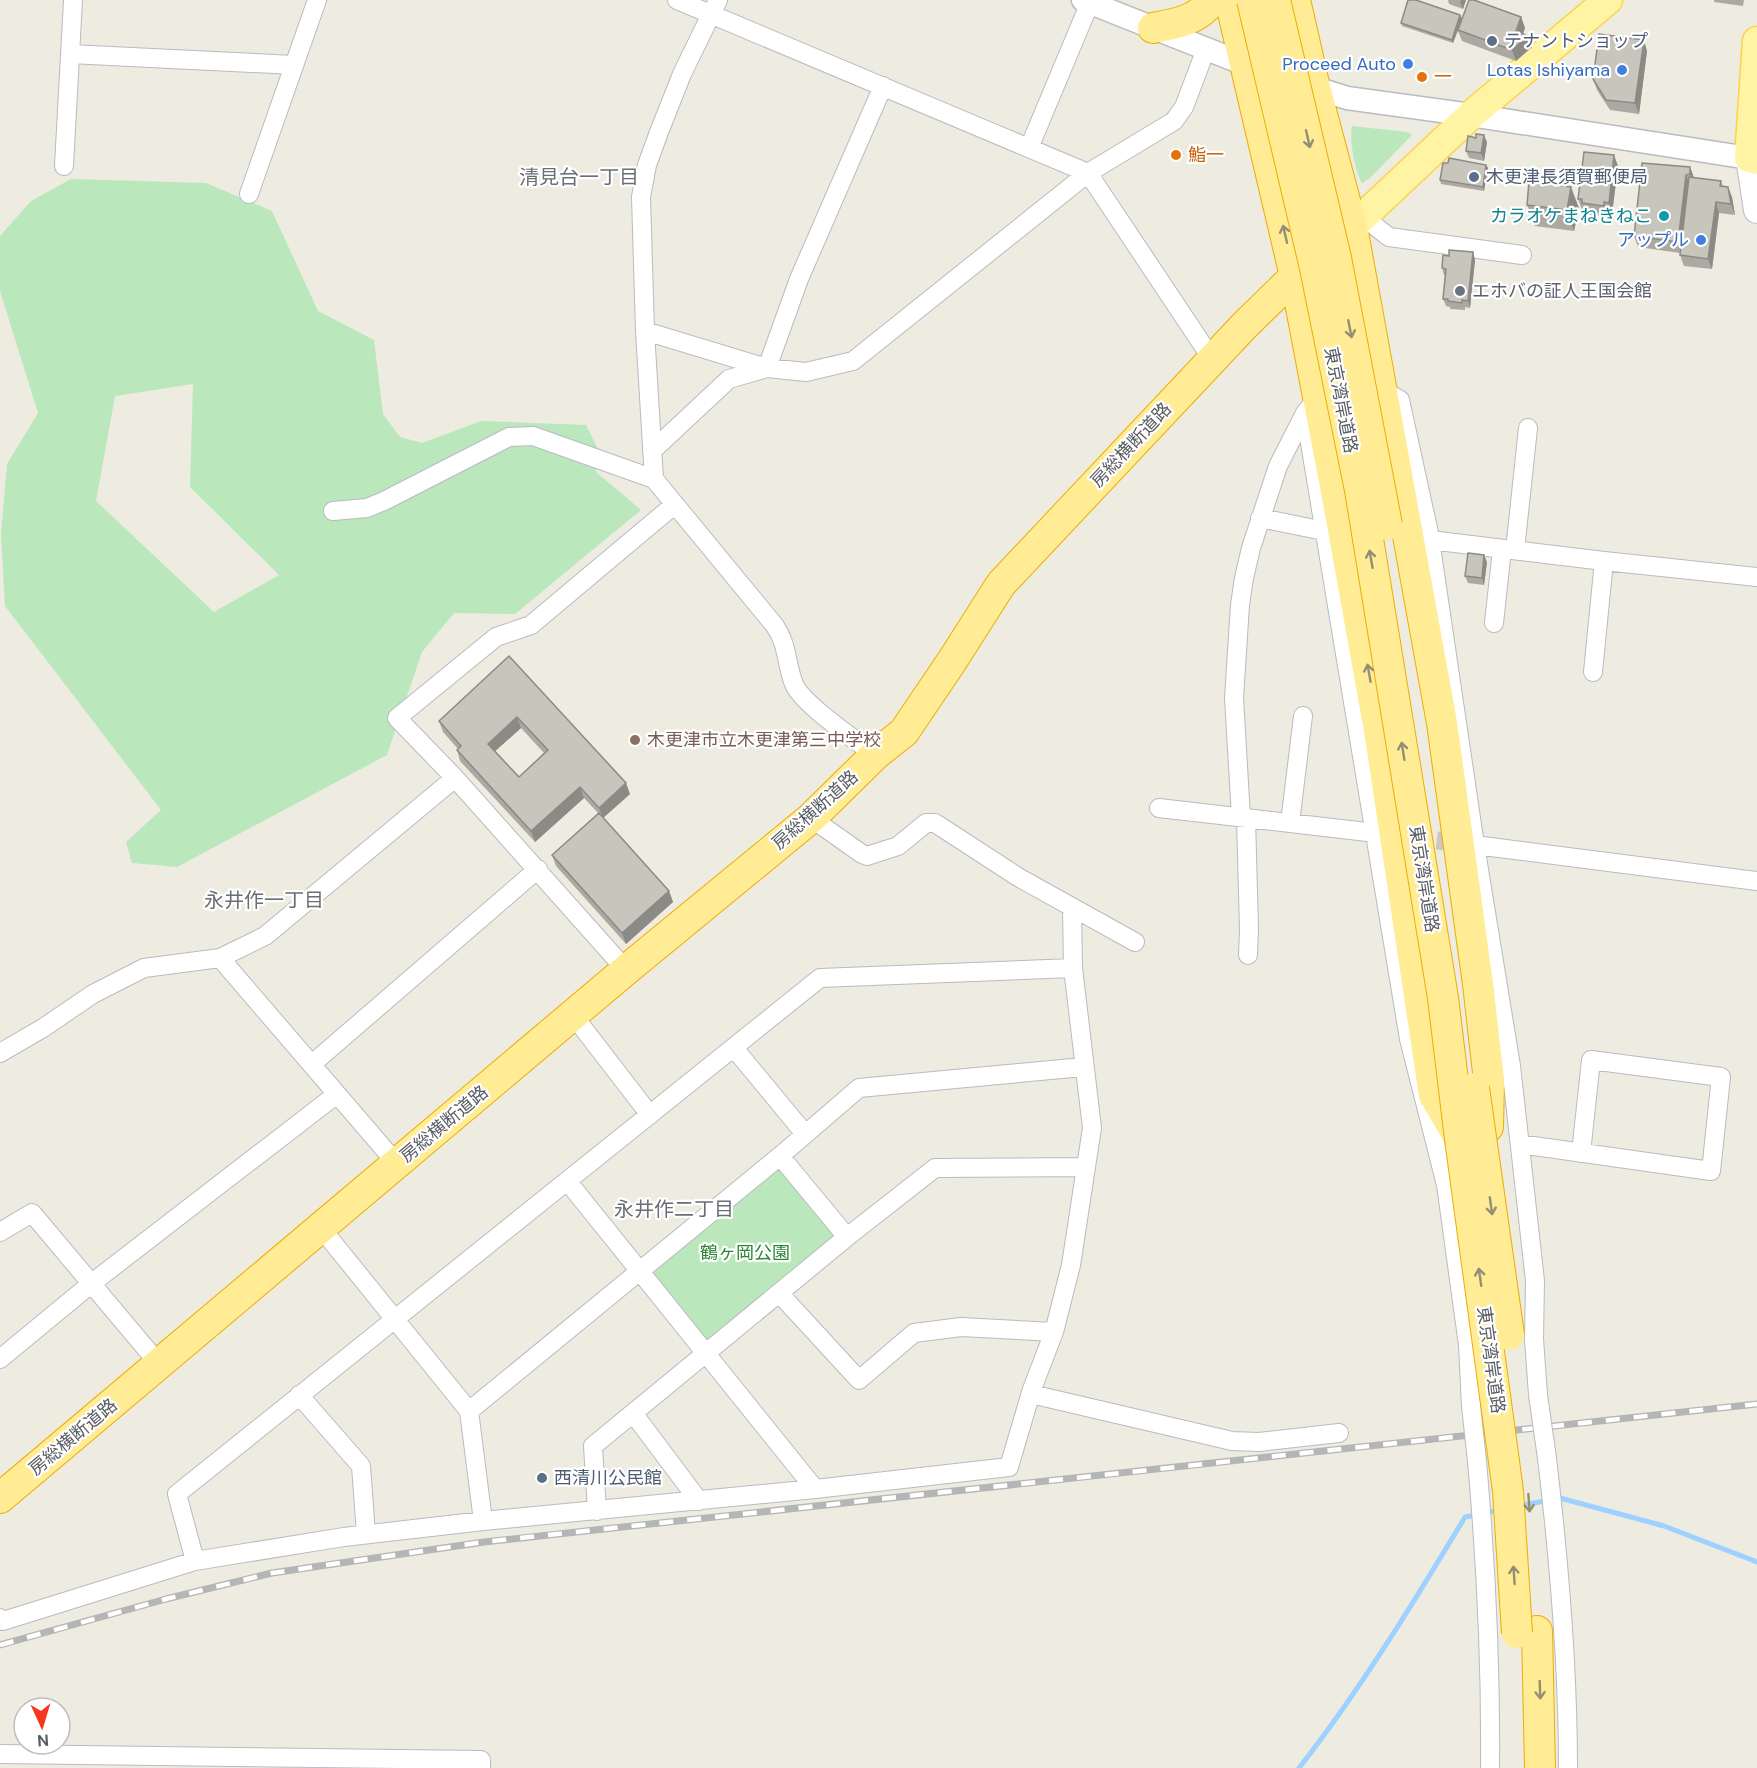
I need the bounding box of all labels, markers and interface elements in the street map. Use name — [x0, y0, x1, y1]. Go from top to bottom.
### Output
place label: テナントショップ — [1504, 29, 1648, 53]
marker: テナントショップ — [1485, 34, 1499, 48]
place label: Proceed Auto — [1282, 52, 1396, 76]
marker: Proceed Auto — [1401, 57, 1415, 71]
place label: Lotas Ishiyama — [1487, 58, 1610, 82]
marker: Lotas Ishiyama — [1615, 63, 1629, 77]
place label: 一 — [1434, 65, 1452, 89]
marker: 一 — [1415, 70, 1429, 84]
one-way arrow — [1302, 129, 1314, 148]
place label: 鮨一 — [1188, 143, 1224, 167]
marker: 鮨一 — [1169, 148, 1183, 162]
district label: 清見台一丁目 — [519, 164, 639, 190]
place label: 木更津長須賀郵便局 — [1486, 165, 1648, 189]
marker: 木更津長須賀郵便局 — [1467, 170, 1481, 184]
place label: カラオケまねきねこ — [1490, 204, 1652, 228]
marker: カラオケまねきねこ — [1657, 209, 1671, 223]
one-way arrow — [1278, 225, 1290, 244]
place label: アップル — [1617, 228, 1689, 252]
marker: アップル — [1694, 233, 1708, 247]
place label: エホバの証人王国会館 — [1472, 279, 1652, 303]
marker: エホバの証人王国会館 — [1453, 284, 1467, 298]
one-way arrow — [1345, 319, 1356, 338]
street label: 東京湾岸道路 — [1319, 345, 1363, 455]
street label: 房総横断道路 — [1085, 397, 1177, 493]
one-way arrow — [1365, 550, 1376, 569]
one-way arrow — [1363, 664, 1374, 683]
place label: 木更津市立木更津第三中学校 — [647, 728, 881, 752]
marker: 木更津市立木更津第三中学校 — [628, 733, 642, 747]
one-way arrow — [1398, 742, 1409, 762]
street label: 房総横断道路 — [767, 765, 863, 855]
street label: 東京湾岸道路 — [1404, 824, 1444, 934]
district label: 永井作一丁目 — [204, 887, 324, 913]
street label: 房総横断道路 — [395, 1080, 493, 1168]
one-way arrow — [1486, 1195, 1497, 1215]
district label: 永井作二丁目 — [614, 1196, 734, 1222]
park label: 鶴ヶ岡公園 — [700, 1241, 790, 1265]
one-way arrow — [1474, 1267, 1485, 1287]
street label: 東京湾岸道路 — [1472, 1305, 1510, 1415]
street label: 房総横断道路 — [24, 1393, 122, 1481]
place label: 西清川公民館 — [554, 1466, 662, 1490]
marker: 西清川公民館 — [535, 1471, 549, 1485]
one-way arrow — [1524, 1493, 1535, 1513]
one-way arrow — [1508, 1565, 1519, 1585]
one-way arrow — [1534, 1679, 1545, 1699]
north arrow — [12, 1696, 72, 1756]
text: N — [36, 1730, 50, 1751]

